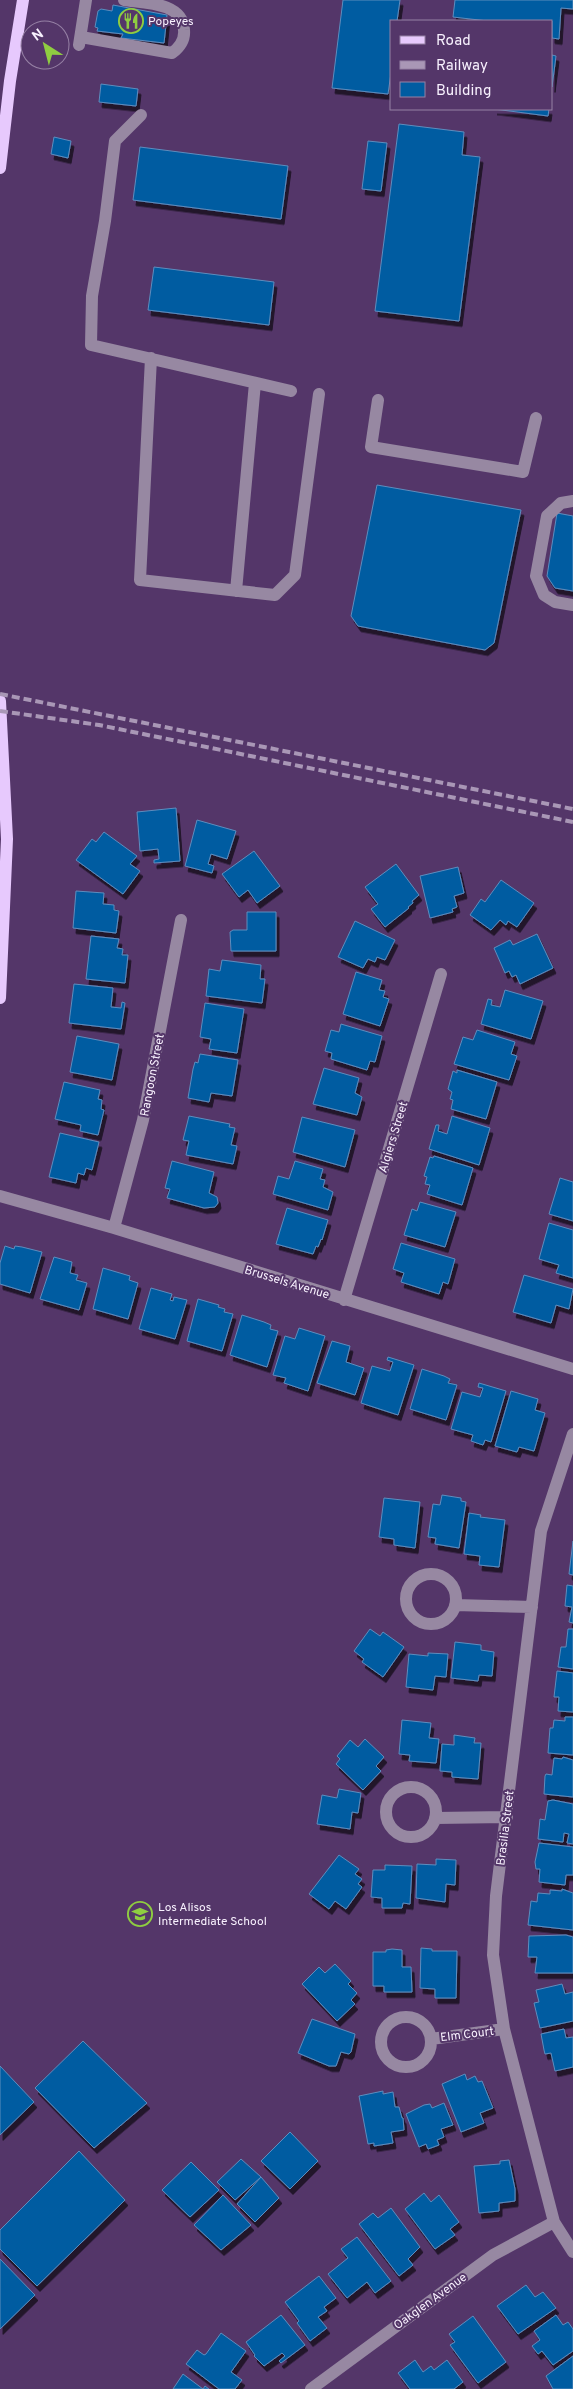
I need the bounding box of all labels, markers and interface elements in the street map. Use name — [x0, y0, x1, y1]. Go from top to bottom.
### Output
restaurant icon: Popeyes — [118, 8, 144, 34]
place label: Popeyes — [148, 14, 194, 30]
north arrow — [20, 20, 70, 70]
legend — [390, 20, 553, 110]
text: N — [29, 26, 47, 46]
text: Road — [436, 32, 471, 51]
text: Railway — [436, 57, 488, 76]
text: Building — [436, 82, 491, 101]
street label: Rangoon Street — [137, 1032, 169, 1118]
street label: Algiers Street — [376, 1100, 412, 1175]
street label: Brussels Avenue — [242, 1262, 331, 1303]
street label: Brasilia Street — [493, 1790, 519, 1867]
place label: Los Alisos Intermediate School — [158, 1900, 267, 1930]
school or university icon: Los Alisos Intermediate School — [127, 1901, 153, 1927]
street label: Elm Court — [439, 2024, 495, 2046]
street label: Oakglen Avenue — [391, 2270, 470, 2334]

